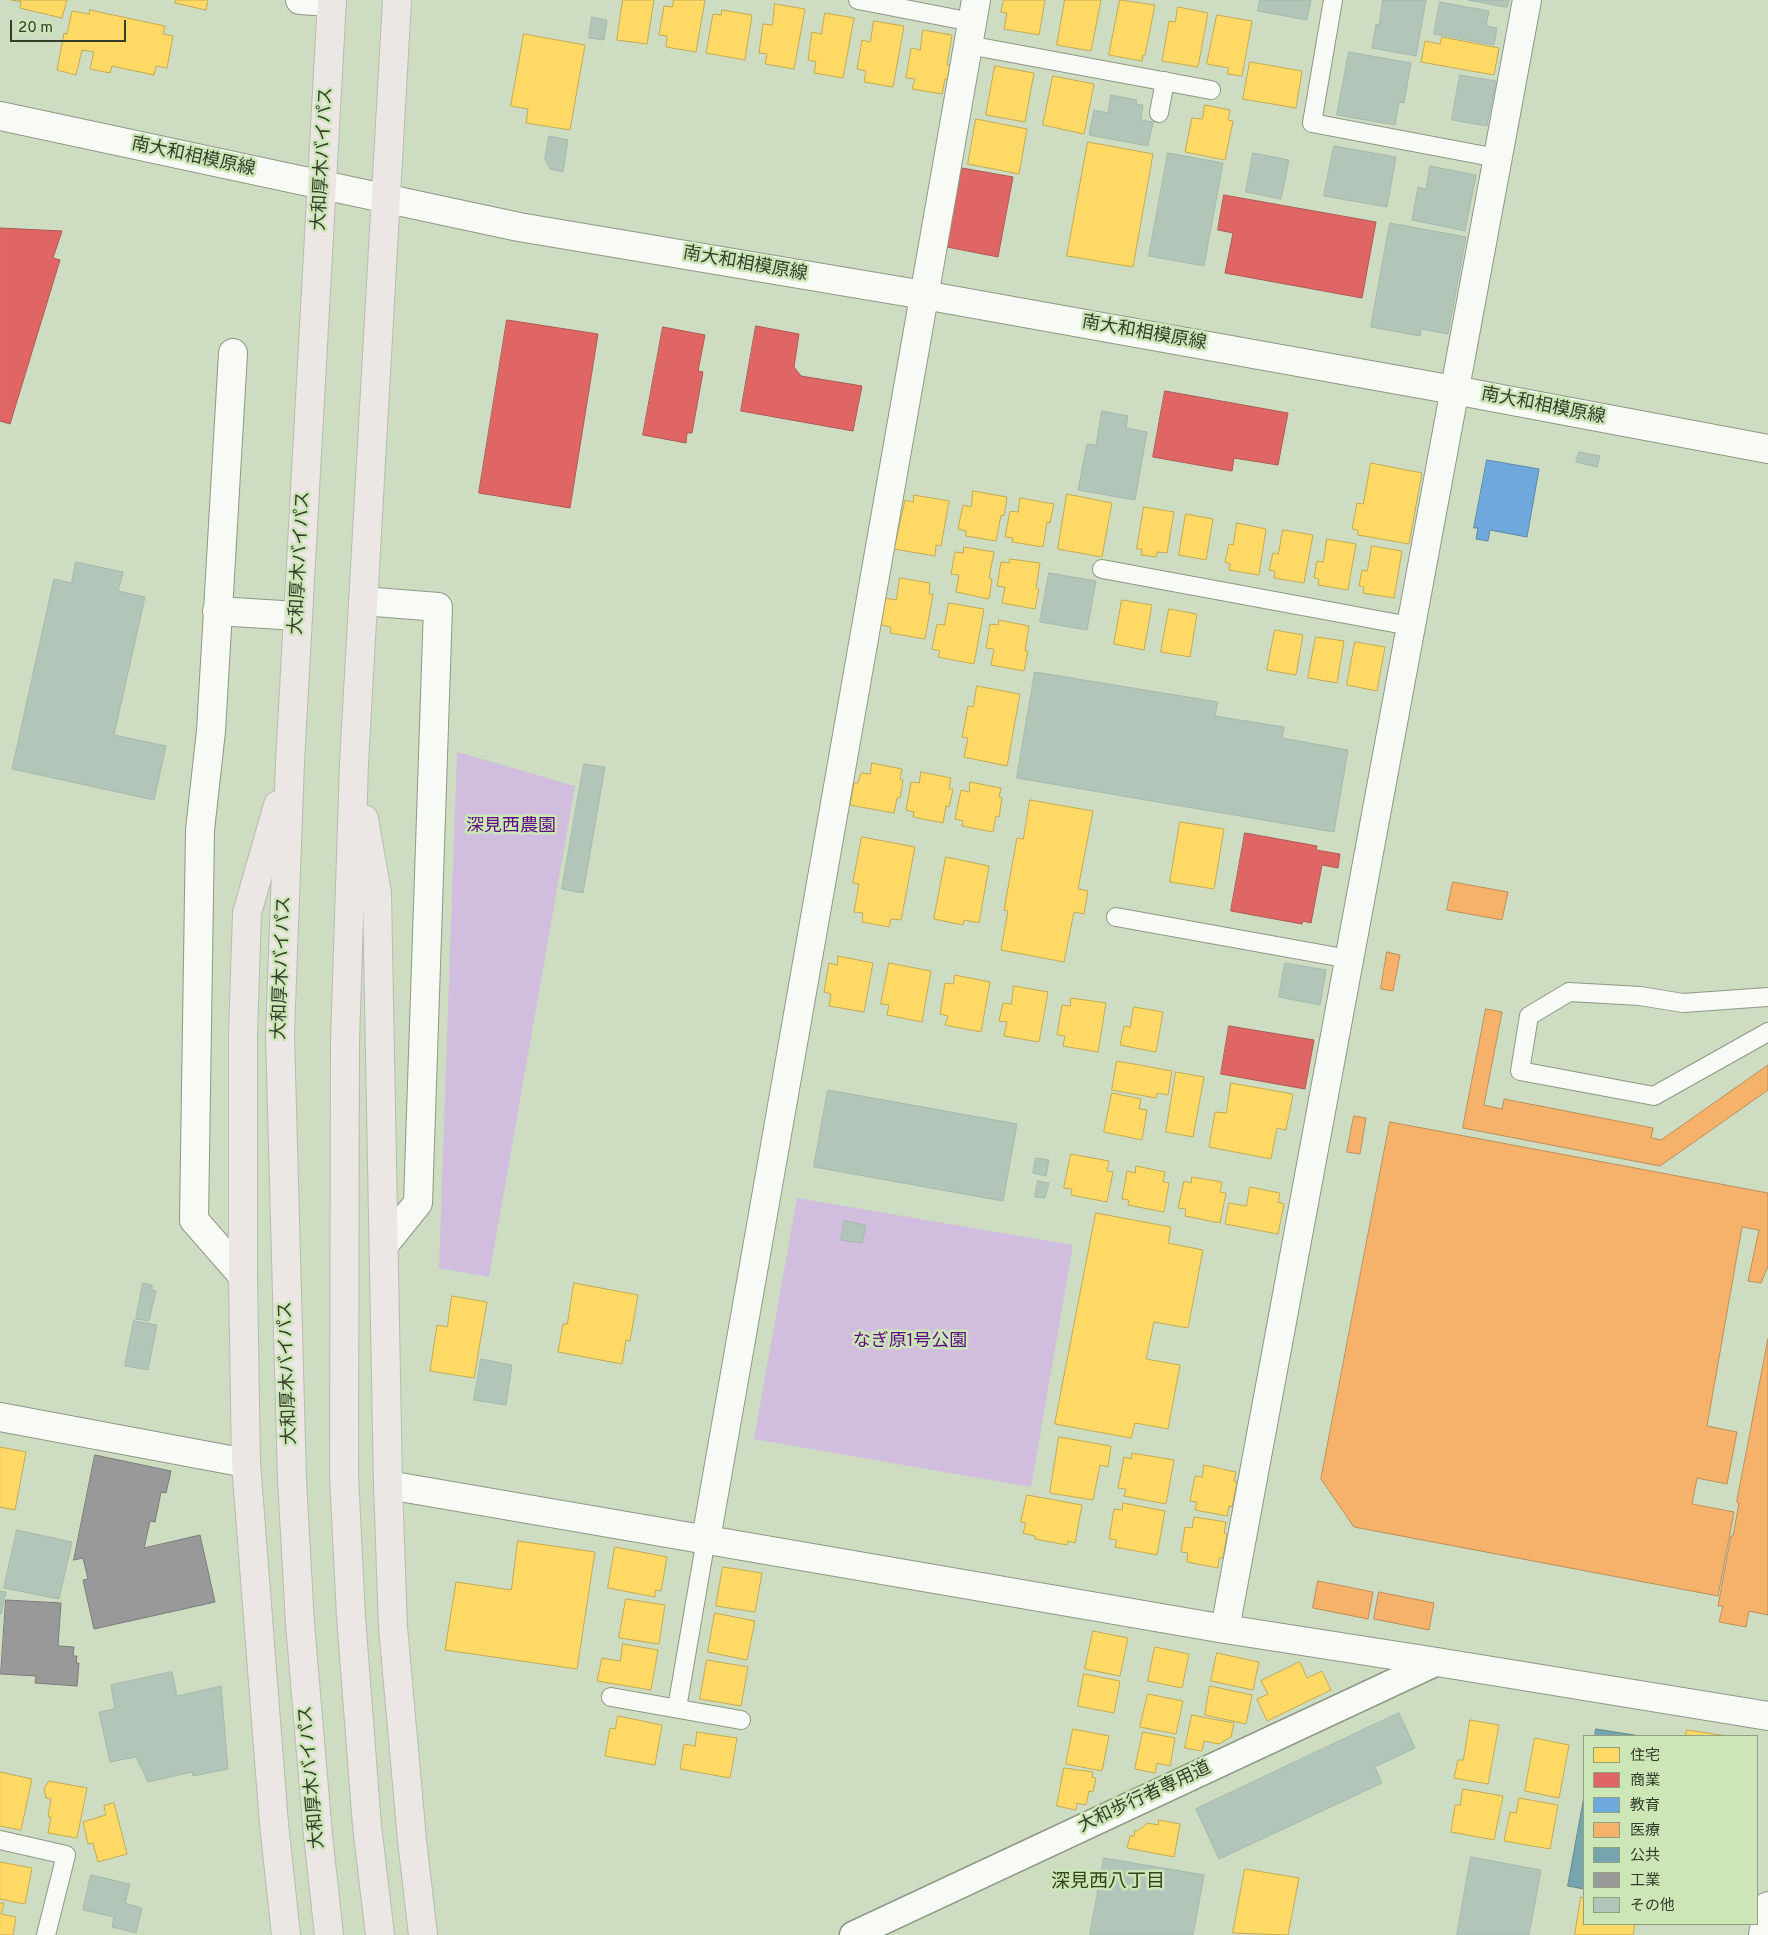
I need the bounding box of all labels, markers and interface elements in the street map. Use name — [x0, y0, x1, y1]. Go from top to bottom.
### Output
scale bar — [12, 10, 129, 42]
text: 20 m — [18, 19, 53, 38]
street label: 大和厚木バイパス — [309, 87, 339, 231]
street label: 南大和相模原線 — [129, 134, 257, 182]
street label: 南大和相模原線 — [681, 243, 809, 287]
street label: 南大和相模原線 — [1080, 312, 1208, 356]
street label: 南大和相模原線 — [1479, 384, 1607, 430]
street label: 大和厚木バイパス — [286, 491, 316, 635]
park label: 深見西農園 — [466, 816, 556, 838]
street label: 大和厚木バイパス — [270, 896, 296, 1040]
street label: 大和厚木バイパス — [276, 1301, 302, 1445]
park label: なぎ原1号公園 — [853, 1331, 967, 1353]
street label: 大和厚木バイパス — [296, 1704, 330, 1850]
legend — [1583, 1735, 1758, 1925]
text: 住宅 — [1630, 1747, 1660, 1766]
street label: 大和歩行者専用道 — [1075, 1758, 1215, 1838]
text: 商業 — [1630, 1772, 1660, 1791]
text: 教育 — [1630, 1797, 1660, 1816]
text: 医療 — [1630, 1822, 1660, 1841]
text: 公共 — [1630, 1847, 1660, 1866]
district label: 深見西八丁目 — [1051, 1872, 1165, 1894]
text: 工業 — [1630, 1872, 1660, 1891]
text: その他 — [1630, 1897, 1675, 1916]

